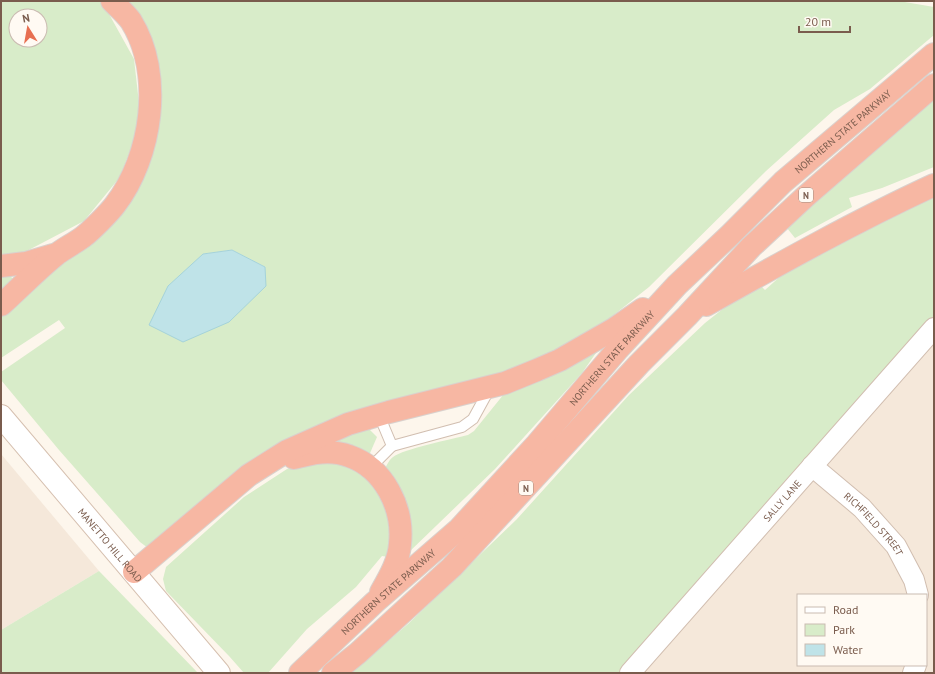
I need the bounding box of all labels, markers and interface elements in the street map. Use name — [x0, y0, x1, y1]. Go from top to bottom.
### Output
north arrow — [8, 8, 48, 48]
scale bar — [799, 8, 850, 34]
text: N — [21, 11, 31, 26]
text: 20 m — [805, 14, 831, 29]
street label: NORTHERN STATE PARKWAY — [792, 86, 894, 176]
road number: N — [799, 188, 813, 202]
street label: NORTHERN STATE PARKWAY — [566, 307, 657, 408]
street label: SALLY LANE — [760, 477, 804, 524]
road number: N — [519, 481, 533, 495]
street label: RICHFIELD STREET — [841, 489, 907, 558]
street label: MANETTO HILL ROAD — [75, 505, 145, 585]
street label: NORTHERN STATE PARKWAY — [338, 546, 438, 637]
legend — [797, 594, 927, 666]
text: Road — [833, 602, 858, 617]
text: Park — [833, 622, 855, 637]
text: Water — [833, 642, 863, 657]

